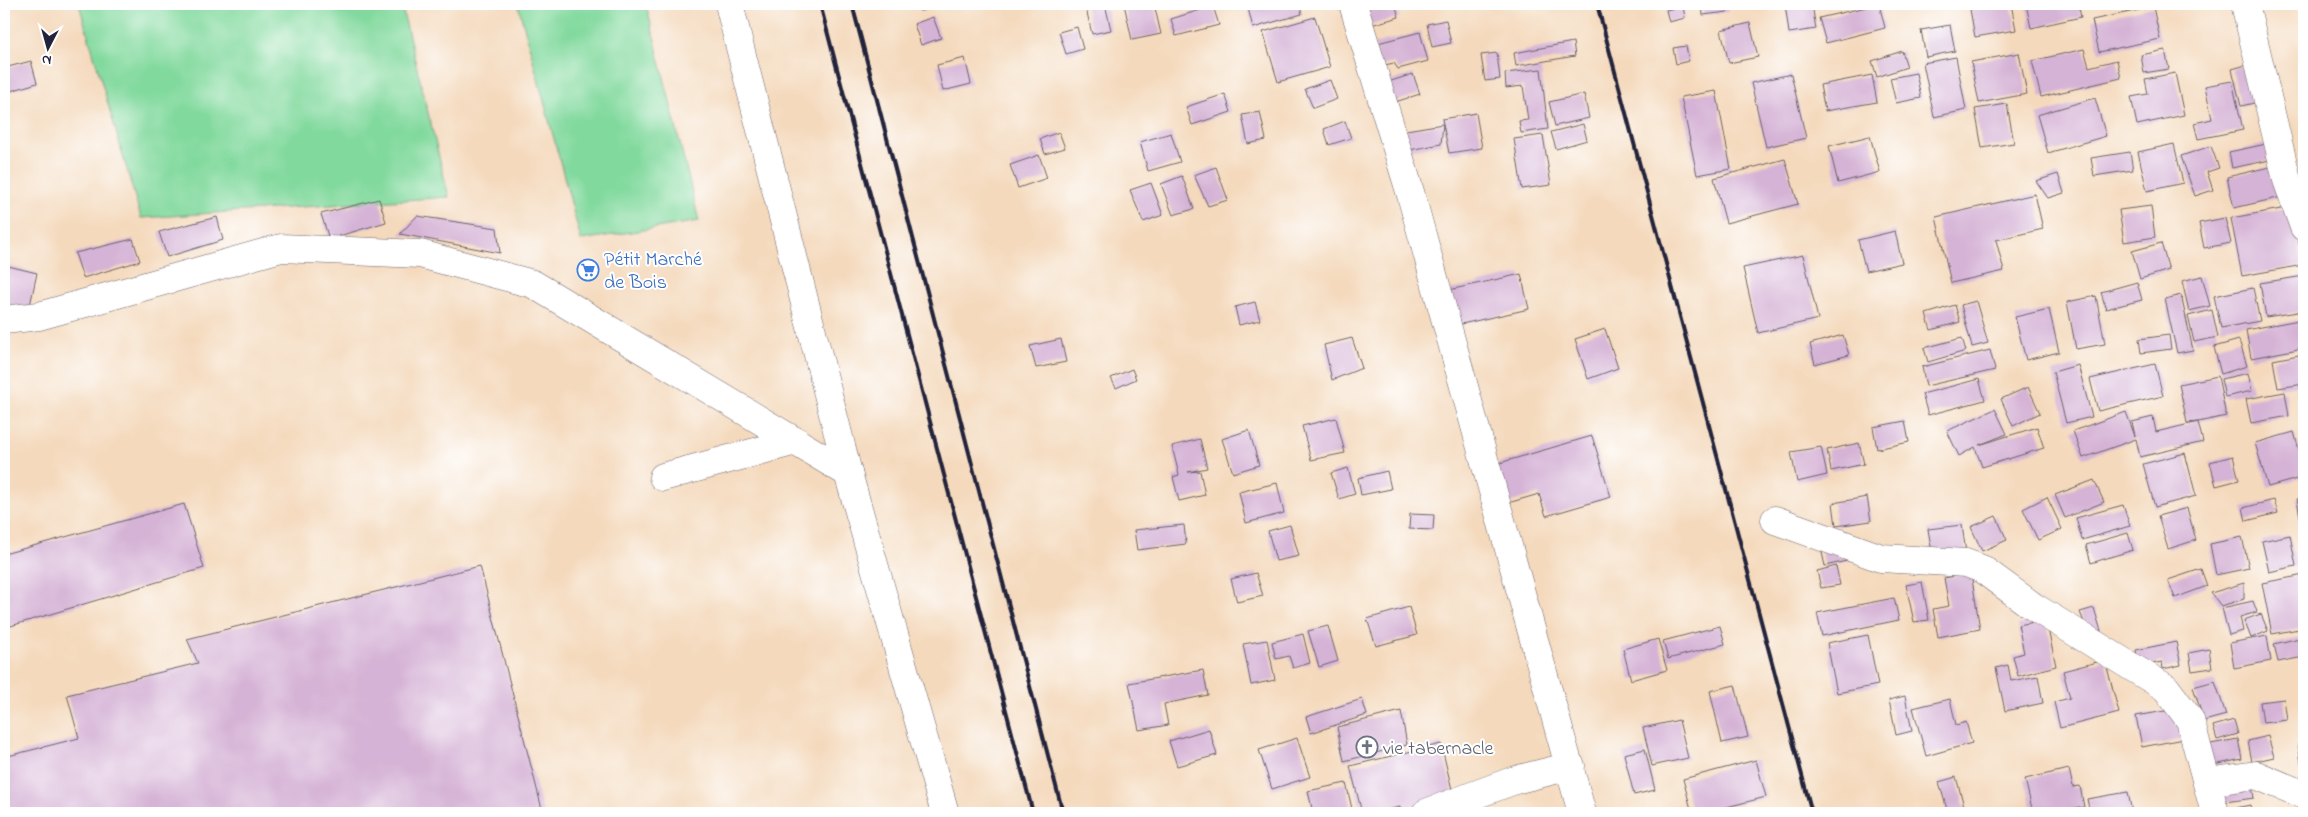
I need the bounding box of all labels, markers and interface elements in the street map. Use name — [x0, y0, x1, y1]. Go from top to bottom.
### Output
north arrow — [22, 22, 72, 72]
text: N — [41, 49, 53, 70]
place label: Pétit Marché de Bois — [604, 246, 702, 298]
supermarket icon: Pétit Marché de Bois — [576, 258, 600, 282]
church icon: vie tabernacle — [1355, 735, 1379, 759]
place label: vie tabernacle — [1383, 735, 1493, 764]

